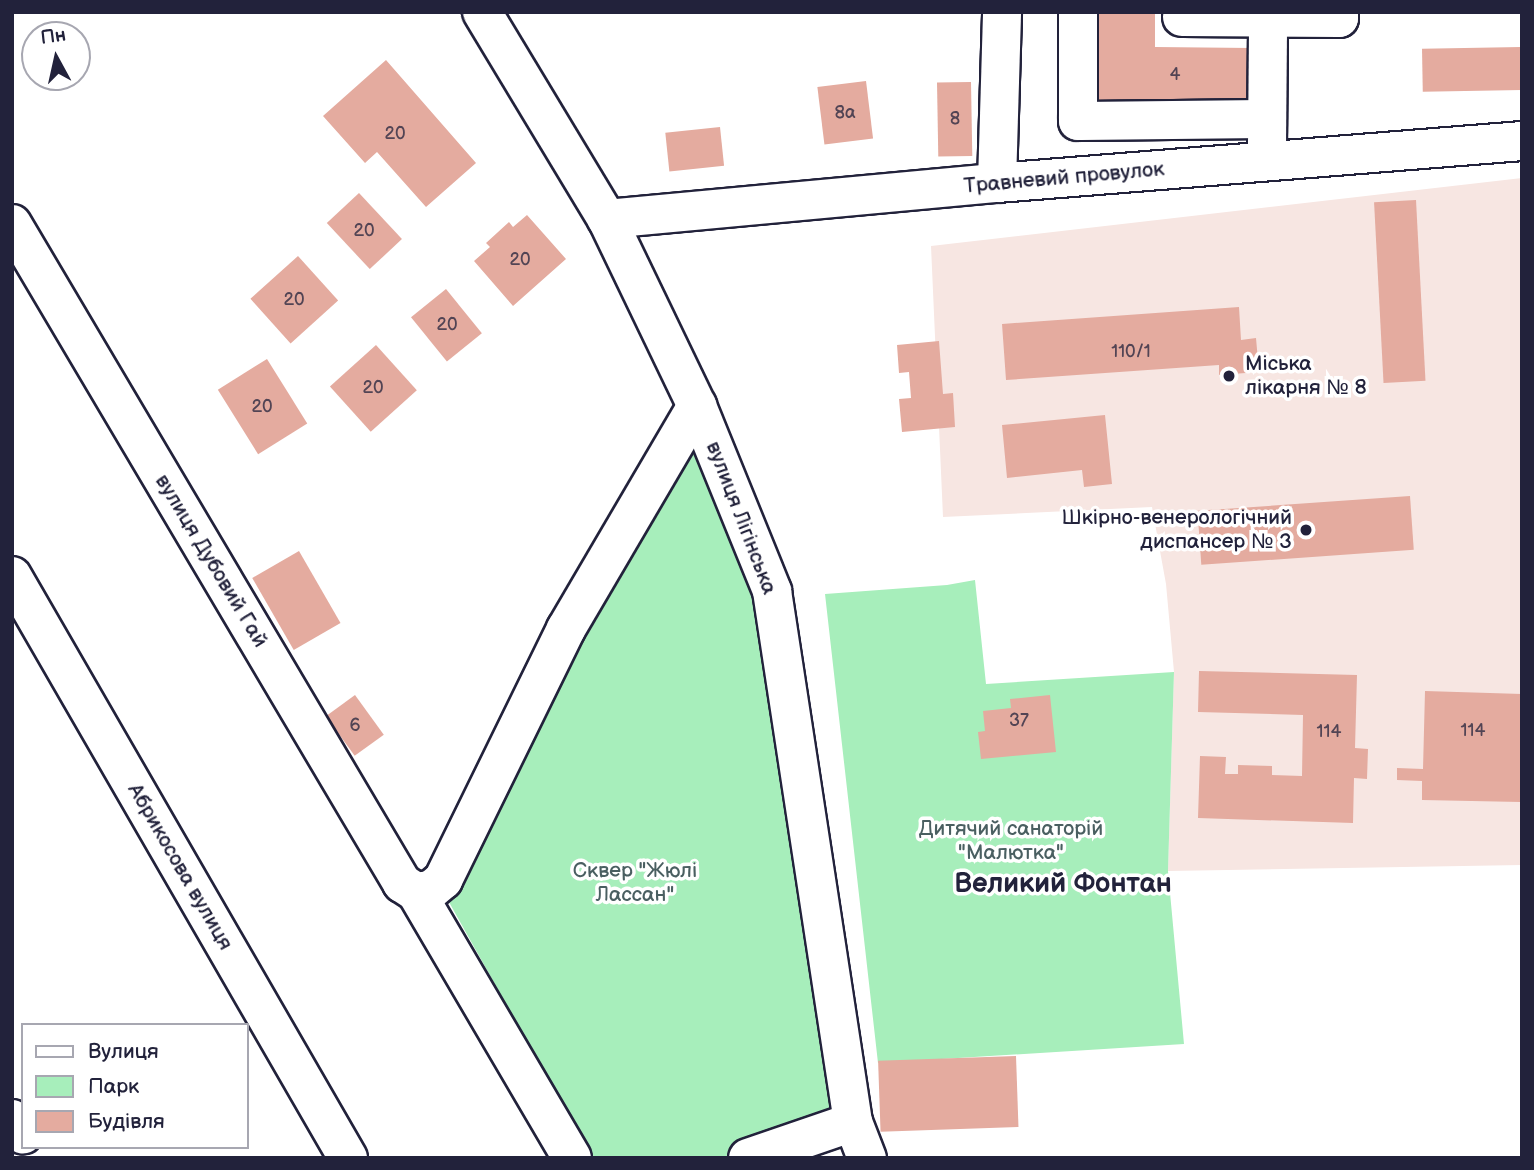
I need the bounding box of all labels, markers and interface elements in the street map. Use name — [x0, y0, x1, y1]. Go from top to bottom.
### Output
north arrow — [21, 21, 91, 91]
text: Пн — [39, 24, 67, 50]
house number: 4 — [1170, 64, 1180, 86]
house number: 8а — [834, 102, 856, 124]
house number: 8 — [950, 108, 960, 130]
house number: 20 — [384, 123, 406, 145]
street label: Травневий провулок — [963, 157, 1165, 199]
house number: 20 — [353, 220, 375, 242]
house number: 20 — [509, 249, 531, 271]
house number: 20 — [283, 289, 305, 311]
house number: 20 — [436, 314, 458, 336]
house number: 110/1 — [1111, 341, 1151, 363]
place label: Міська лікарня № 8 — [1245, 351, 1367, 401]
marker: Міська лікарня № 8 — [1219, 366, 1239, 386]
house number: 20 — [362, 377, 384, 399]
house number: 20 — [251, 396, 273, 418]
street label: вулиця Лігінська — [700, 438, 782, 598]
street label: вулиця Дубовий Гай — [149, 470, 273, 652]
place label: Шкірно-венерологічний диспансер № 3 — [1061, 505, 1292, 555]
marker: Шкірно-венерологічний диспансер № 3 — [1298, 522, 1314, 538]
house number: 37 — [1009, 710, 1029, 732]
house number: 6 — [350, 715, 360, 737]
house number: 114 — [1461, 720, 1485, 742]
house number: 114 — [1317, 721, 1341, 743]
street label: Абрикосова вулиця — [122, 779, 238, 955]
park label: Дитячий санаторій "Малютка" — [919, 816, 1103, 866]
park label: Сквер "Жюлі Лассан" — [573, 858, 697, 908]
district label: Великий Фонтан — [954, 867, 1172, 901]
legend — [21, 1023, 248, 1149]
text: Вулиця — [88, 1039, 159, 1064]
text: Парк — [88, 1074, 139, 1099]
text: Будівля — [88, 1109, 165, 1134]

